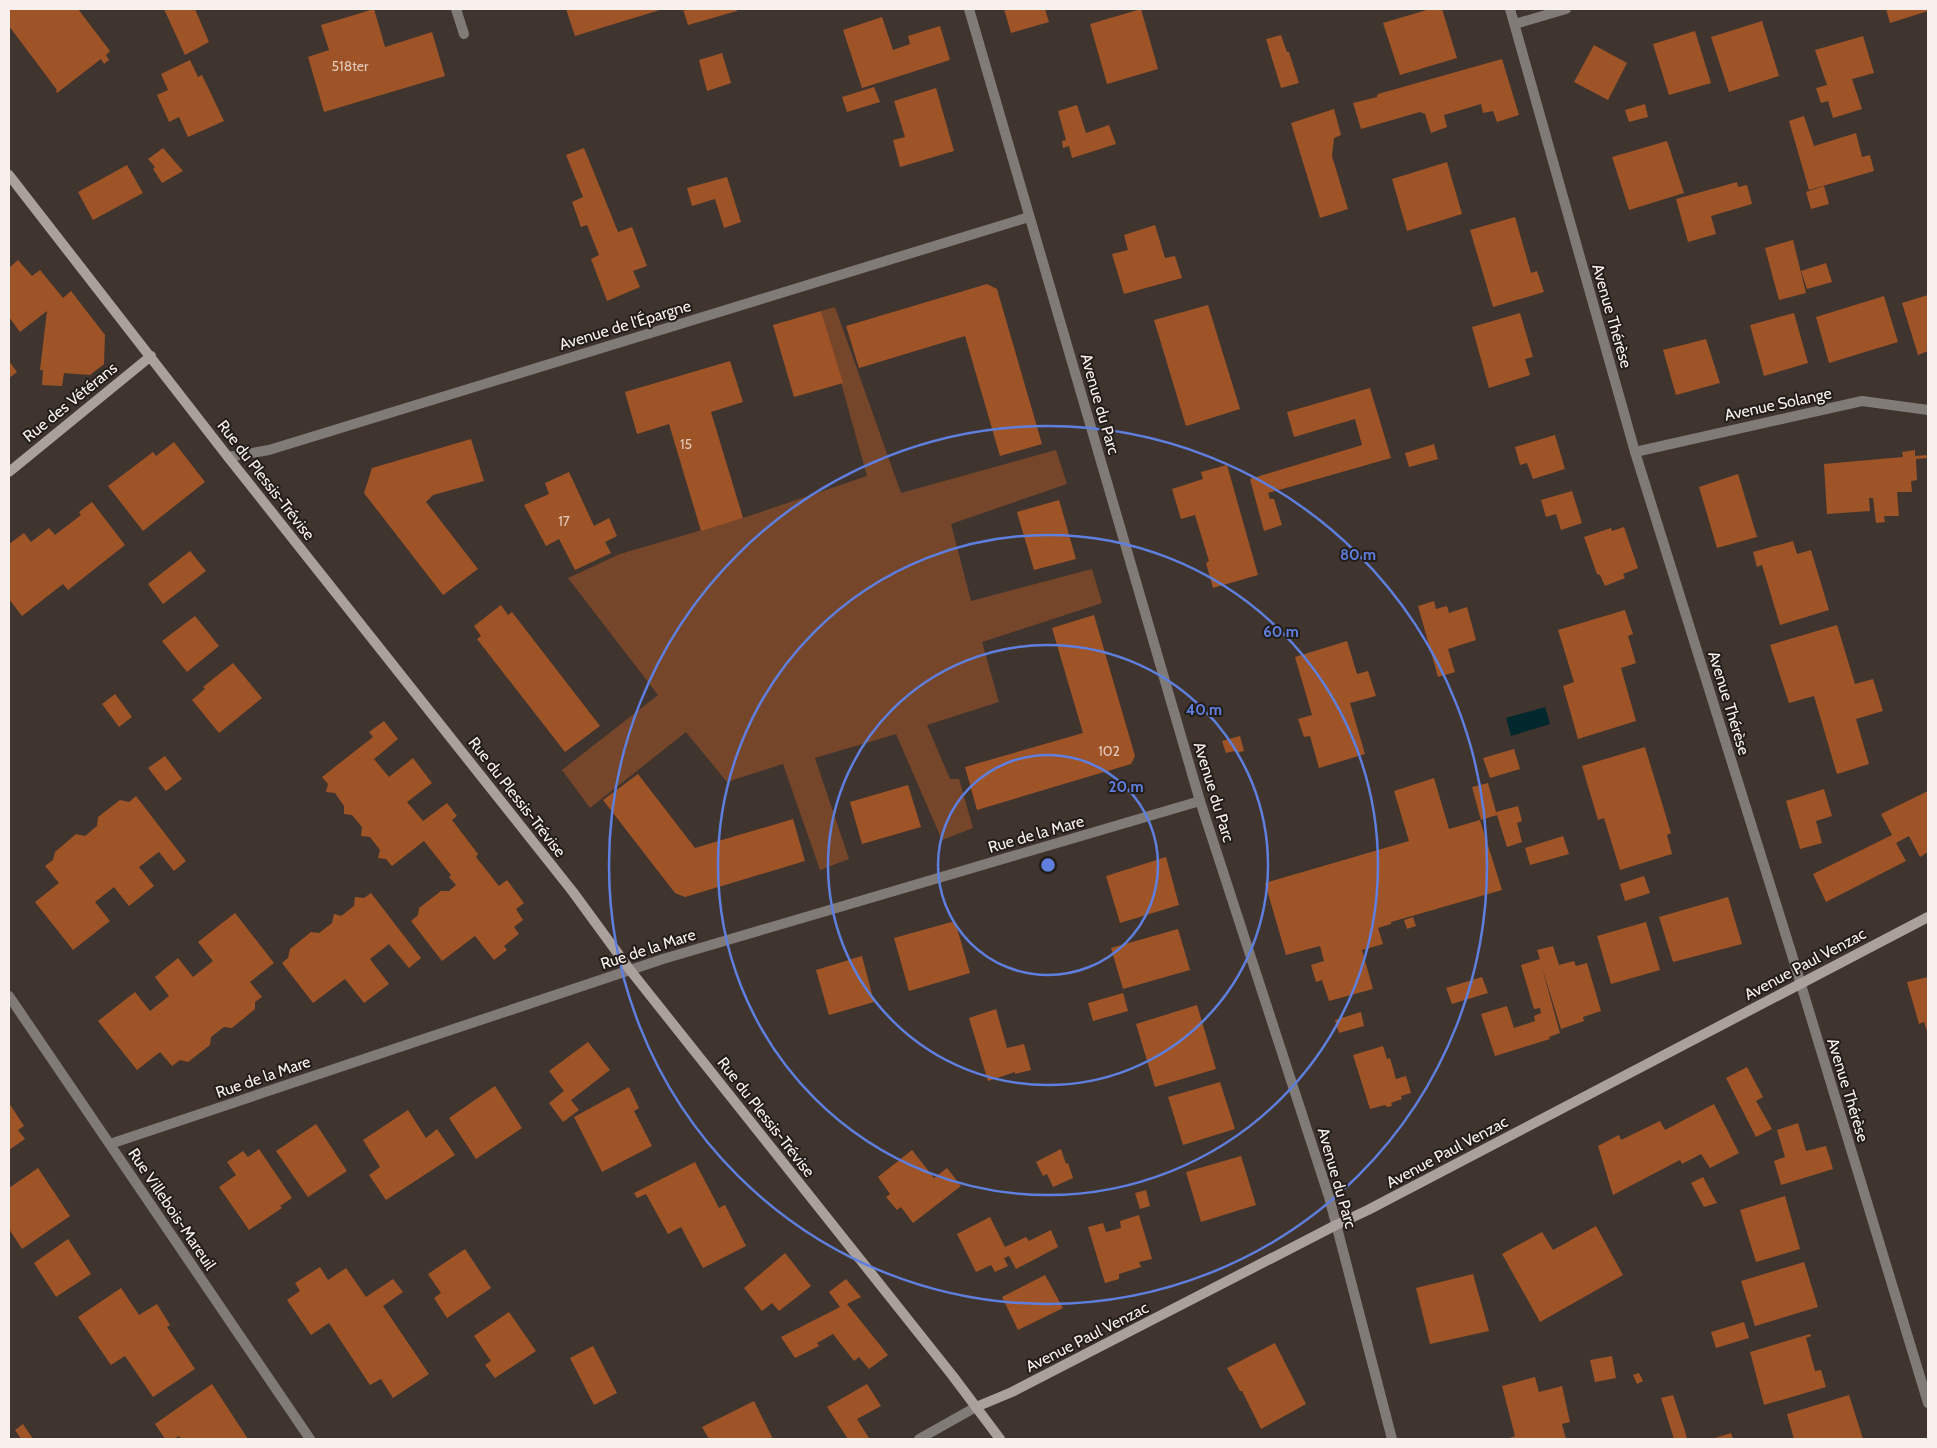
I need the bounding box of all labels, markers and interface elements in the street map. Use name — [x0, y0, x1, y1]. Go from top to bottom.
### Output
house number: 518ter — [332, 57, 369, 75]
street label: Avenue Thérèse — [1588, 262, 1636, 370]
street label: Avenue de l'Épargne — [557, 296, 693, 354]
street label: Avenue du Parc — [1077, 351, 1123, 457]
street label: Rue des Vétérans — [19, 358, 121, 446]
street label: Avenue Solange — [1723, 383, 1833, 425]
street label: Rue du Plessis-Trévise — [213, 416, 319, 544]
house number: 15 — [680, 435, 692, 453]
house number: 17 — [558, 512, 570, 530]
text: 80 m — [1340, 546, 1376, 564]
text: 60 m — [1263, 623, 1299, 641]
street label: Avenue Thérèse — [1704, 649, 1754, 757]
text: 40 m — [1186, 701, 1222, 719]
street label: Rue du Plessis-Trévise — [464, 733, 570, 861]
street label: Avenue du Parc — [1190, 740, 1238, 844]
house number: 102 — [1098, 742, 1120, 760]
text: 20 m — [1109, 778, 1143, 796]
street label: Rue de la Mare — [986, 811, 1086, 857]
centre of rings — [1039, 856, 1057, 874]
street label: Avenue Paul Venzac — [1741, 924, 1869, 1004]
street label: Rue de la Mare — [598, 925, 698, 973]
street label: Avenue Thérèse — [1823, 1036, 1873, 1144]
street label: Rue de la Mare — [213, 1052, 313, 1102]
street label: Rue du Plessis-Trévise — [713, 1053, 819, 1181]
street label: Avenue Paul Venzac — [1383, 1112, 1511, 1192]
street label: Avenue du Parc — [1314, 1125, 1360, 1231]
street label: Rue Villebois-Mareuil — [124, 1144, 220, 1274]
street label: Avenue Paul Venzac — [1022, 1298, 1152, 1376]

